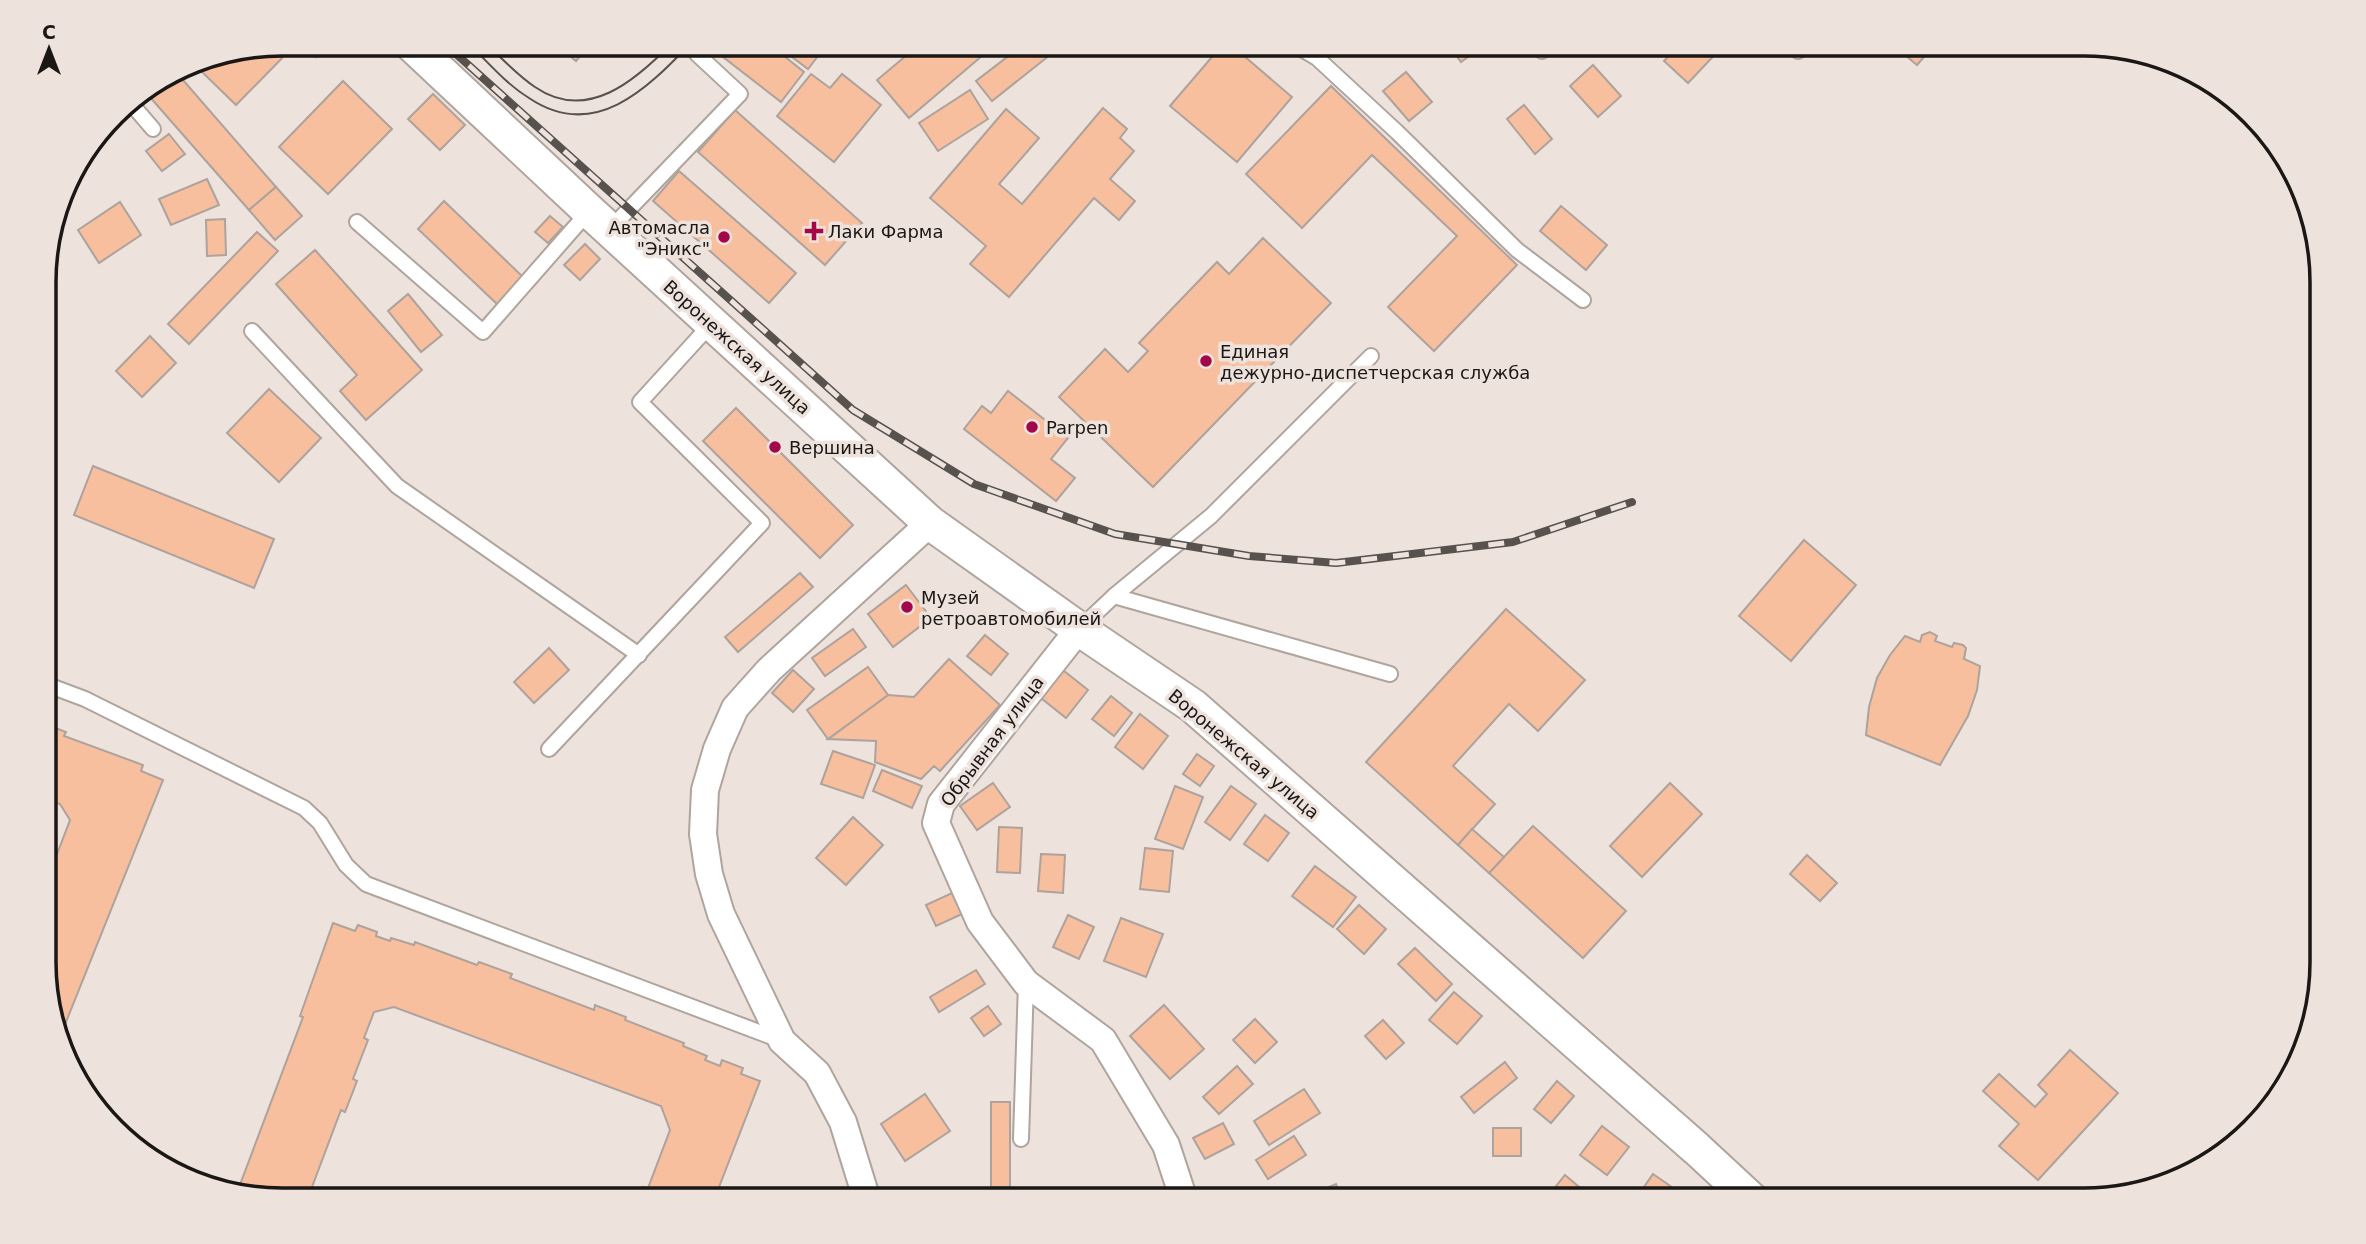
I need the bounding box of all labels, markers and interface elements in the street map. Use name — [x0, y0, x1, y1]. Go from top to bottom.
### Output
north arrow — [14, 14, 84, 84]
text: С — [42, 21, 56, 43]
place label: Автомасла "Эникс" — [609, 217, 710, 259]
place label: Лаки Фарма — [828, 221, 943, 242]
marker: Лаки Фарма — [806, 223, 822, 239]
marker: Автомасла "Эникс" — [716, 229, 732, 245]
street label: Воронежская улица — [659, 276, 815, 418]
place label: Единая дежурно-диспетчерская служба — [1220, 341, 1530, 383]
marker: Единая дежурно-диспетчерская служба — [1198, 353, 1214, 369]
place label: Parpen — [1046, 417, 1108, 438]
marker: Parpen — [1024, 419, 1040, 435]
place label: Вершина — [789, 437, 875, 458]
marker: Вершина — [767, 439, 783, 455]
place label: Музей ретроавтомобилей — [921, 587, 1101, 629]
marker: Музей ретроавтомобилей — [899, 599, 915, 615]
street label: Обрывная улица — [936, 672, 1048, 810]
street label: Воронежская улица — [1164, 685, 1324, 823]

